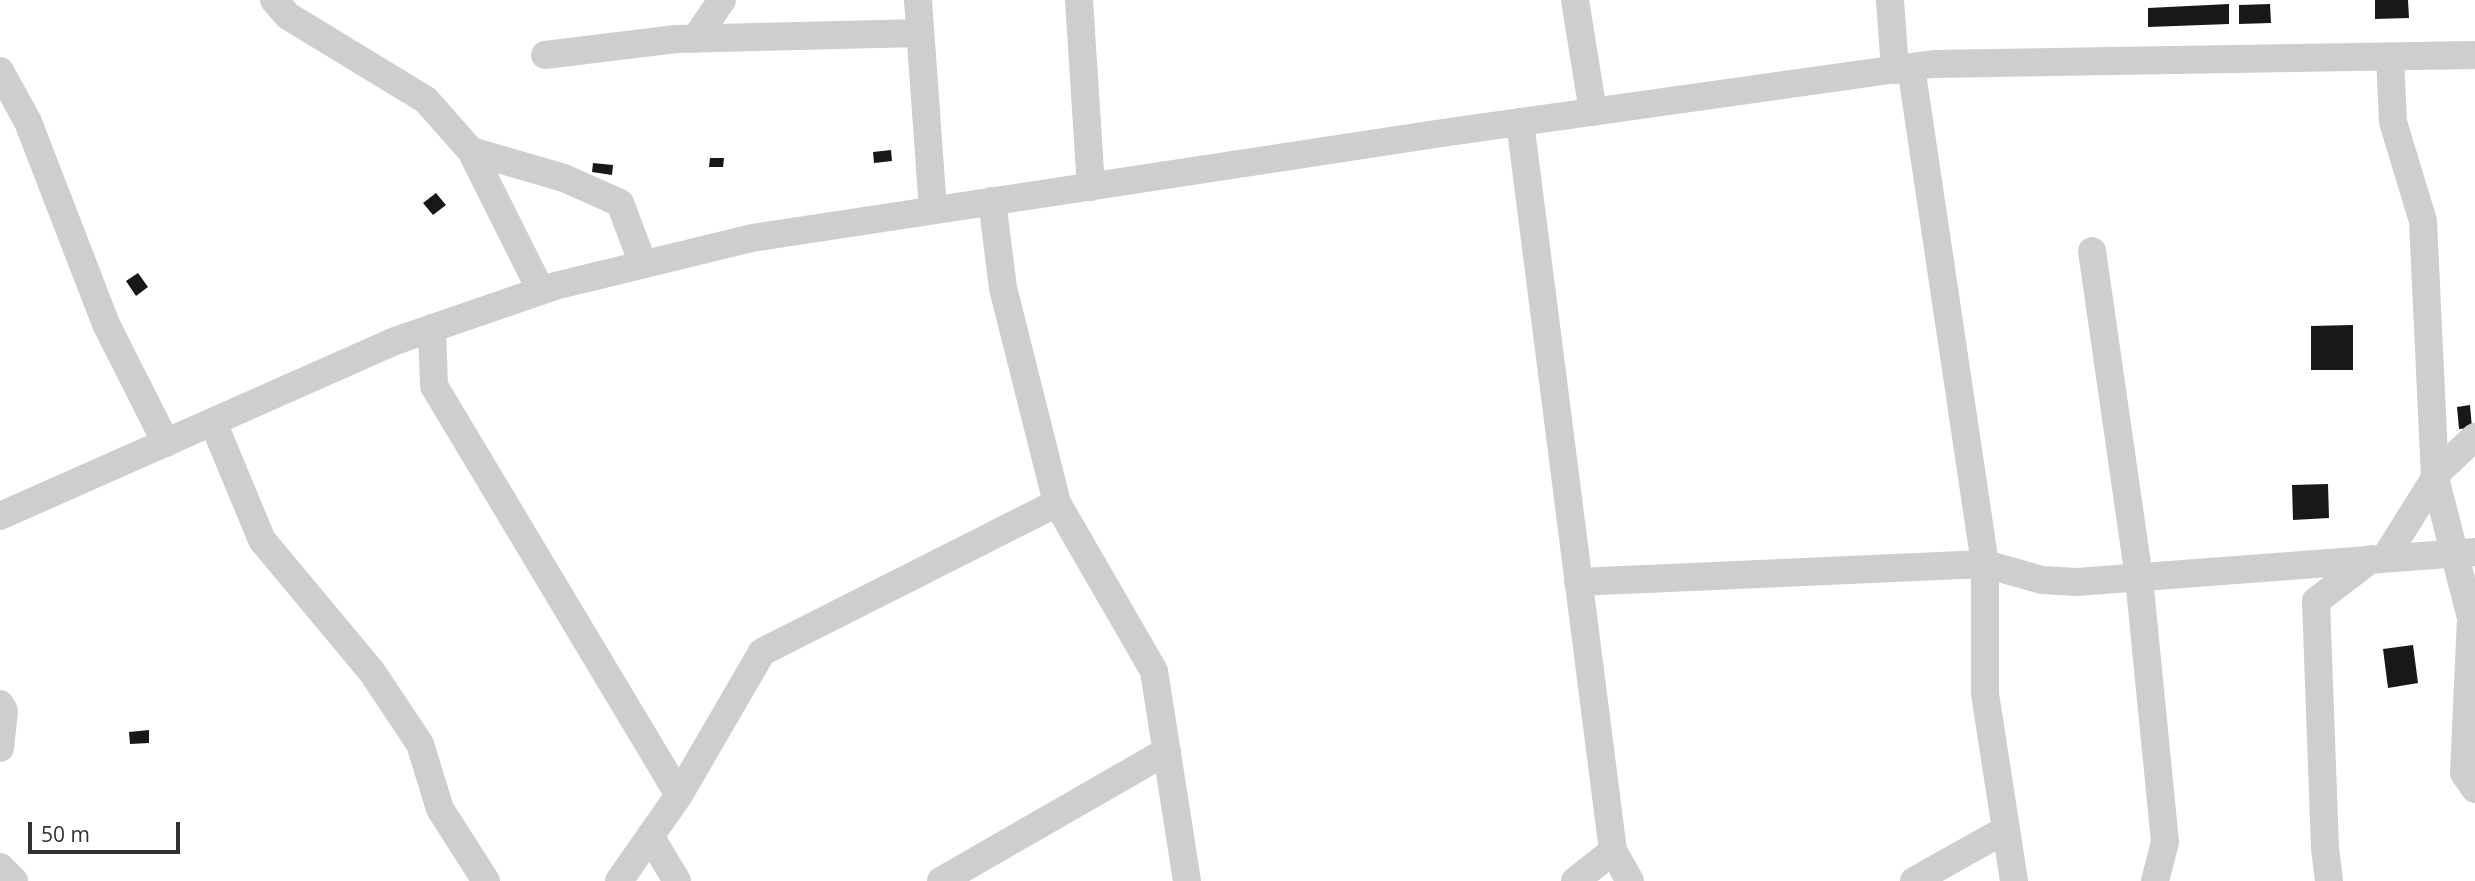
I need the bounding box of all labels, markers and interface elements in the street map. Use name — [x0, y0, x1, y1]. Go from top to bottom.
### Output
scale bar — [32, 808, 184, 852]
text: 50 m — [41, 820, 90, 848]

